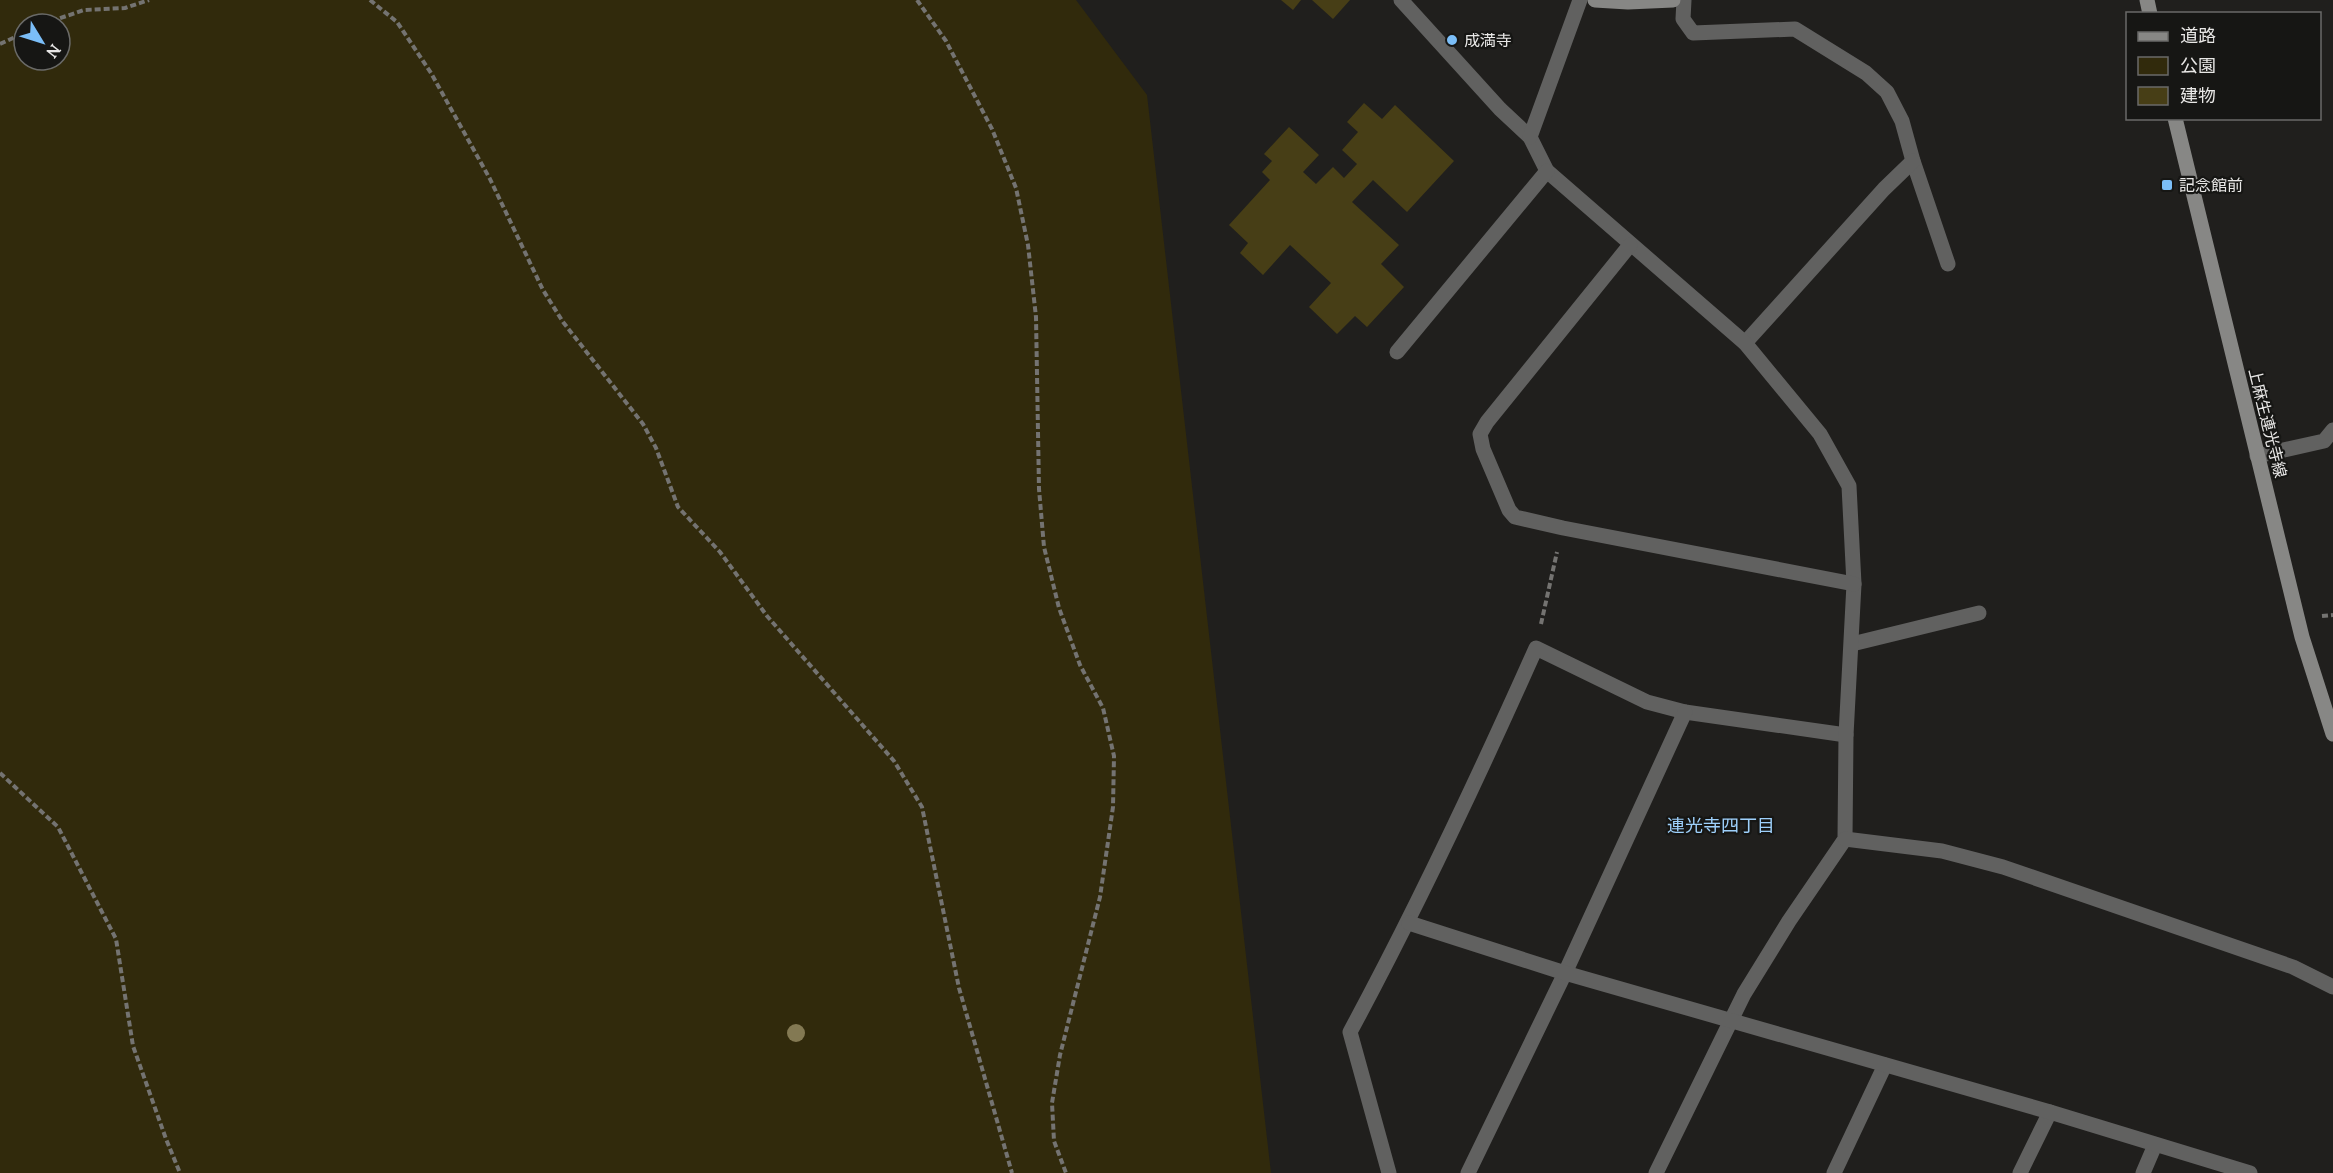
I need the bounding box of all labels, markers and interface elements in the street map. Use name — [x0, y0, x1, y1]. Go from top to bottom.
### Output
north arrow — [12, 12, 72, 72]
legend — [2126, 12, 2321, 120]
text: 道路 — [2180, 24, 2216, 47]
place label: 成満寺 — [1464, 30, 1512, 50]
marker: 成満寺 — [1445, 33, 1459, 47]
text: N — [42, 40, 66, 62]
text: 公園 — [2180, 54, 2216, 77]
text: 建物 — [2180, 84, 2216, 107]
place label: 記念館前 — [2179, 175, 2243, 195]
marker: 記念館前 — [2160, 178, 2174, 192]
street label: 上麻生連光寺線 — [2245, 366, 2291, 480]
district label: 連光寺四丁目 — [1667, 814, 1775, 837]

